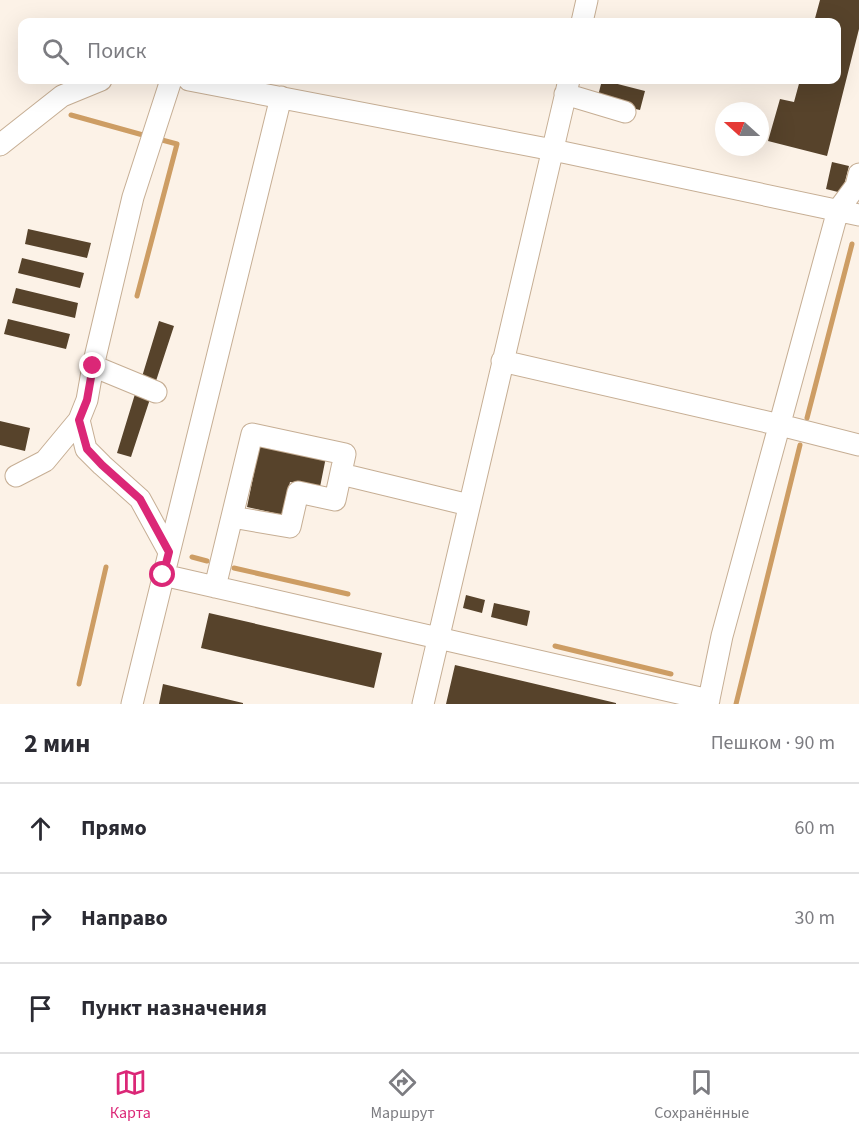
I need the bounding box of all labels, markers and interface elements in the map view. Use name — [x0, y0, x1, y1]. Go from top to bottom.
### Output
search box — [18, 18, 841, 84]
icon: search — [39, 35, 72, 68]
text: Поиск — [87, 35, 146, 67]
north arrow — [715, 102, 769, 156]
route end — [79, 352, 105, 378]
route start — [149, 561, 175, 587]
text: 2 мин — [24, 725, 90, 762]
text: Пешком · 90 m — [711, 729, 835, 757]
icon: ahead — [24, 812, 57, 845]
text: Прямо — [81, 812, 147, 844]
text: 60 m — [795, 814, 835, 842]
icon: right — [24, 902, 57, 935]
text: Направо — [81, 902, 168, 934]
text: 30 m — [795, 904, 835, 932]
icon: arrive — [24, 992, 57, 1025]
text: Пункт назначения — [81, 992, 267, 1024]
tab: Карта — [110, 1066, 151, 1124]
tab: Маршрут — [370, 1066, 435, 1124]
tab: Сохранённые — [654, 1066, 749, 1124]

